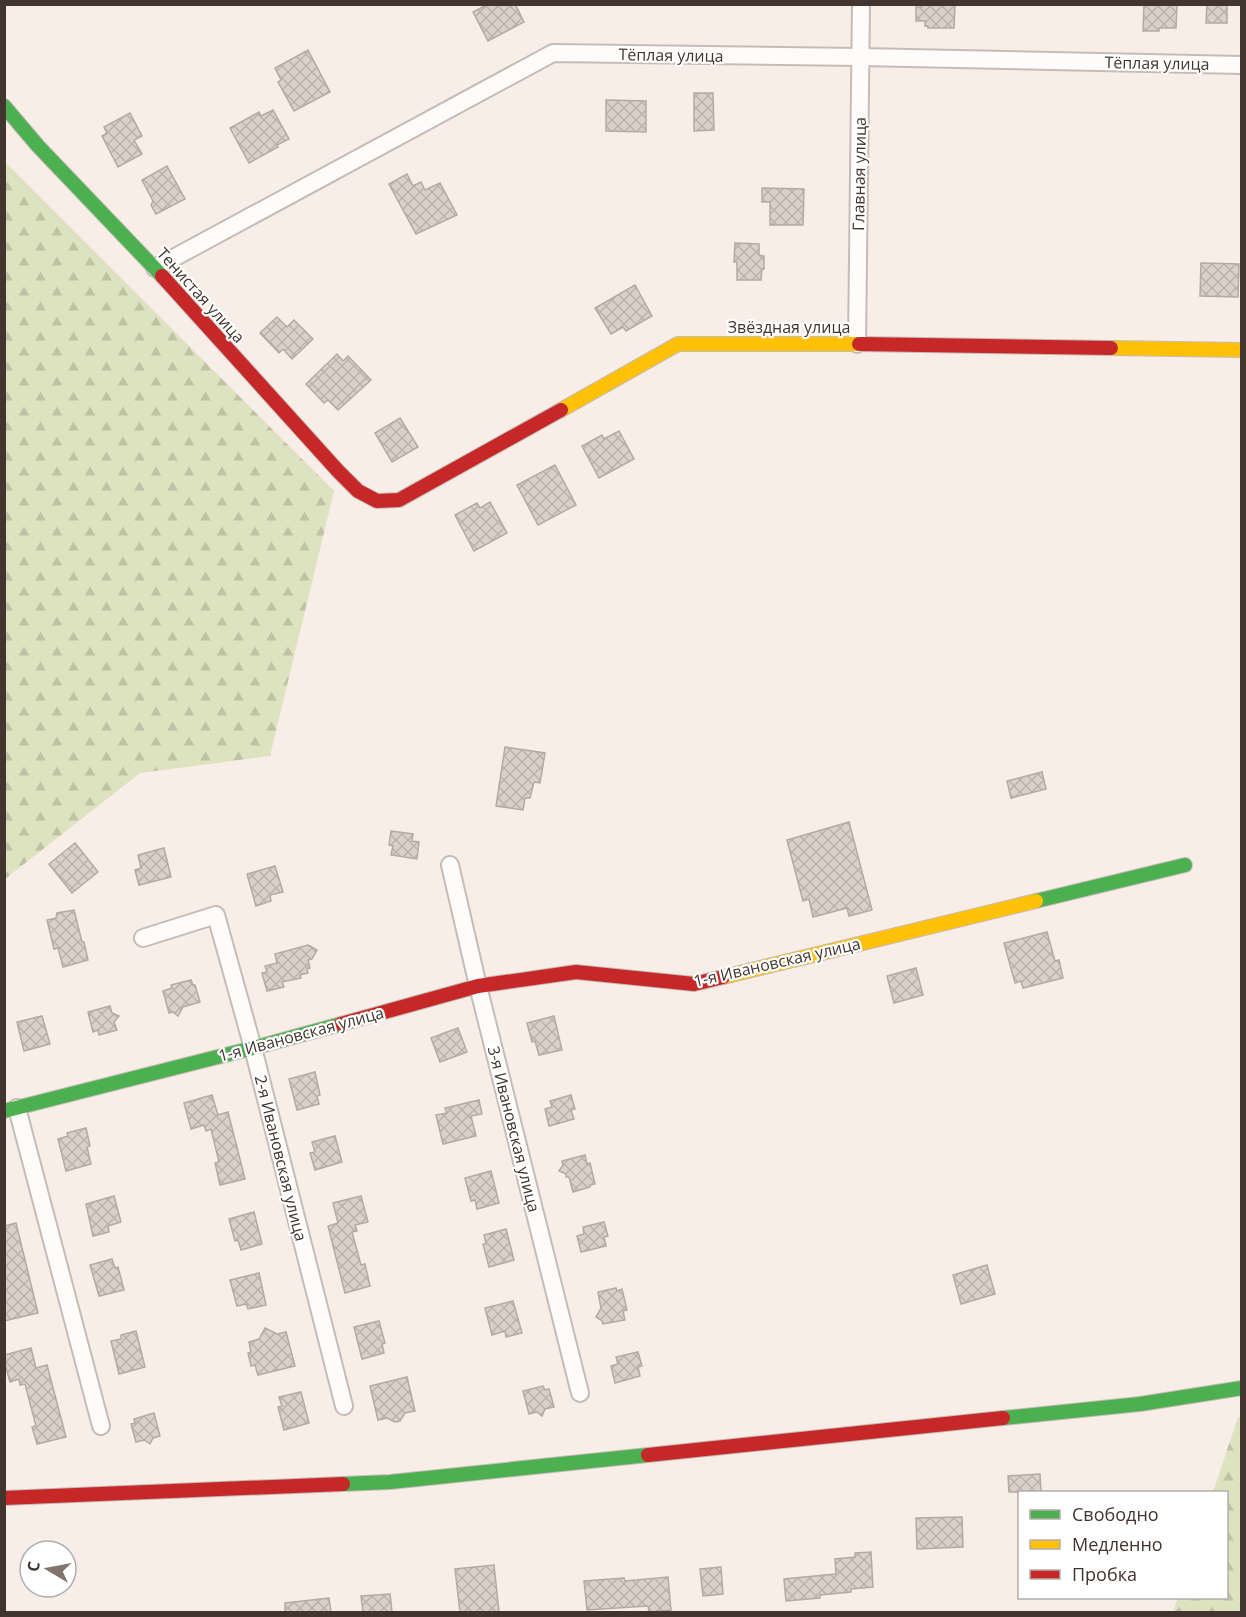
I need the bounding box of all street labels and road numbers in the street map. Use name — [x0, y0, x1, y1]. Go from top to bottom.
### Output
street label: Тёплая улица — [618, 43, 724, 67]
street label: Тёплая улица — [1104, 51, 1210, 75]
street label: Главная улица — [847, 117, 871, 231]
street label: Тенистая улица — [152, 243, 250, 347]
street label: Звёздная улица — [728, 316, 850, 338]
street label: 1-я Ивановская улица — [691, 932, 863, 992]
street label: 1-я Ивановская улица — [216, 1001, 386, 1067]
street label: 3-я Ивановская улица — [483, 1044, 545, 1214]
street label: 2-я Ивановская улица — [250, 1073, 312, 1243]

